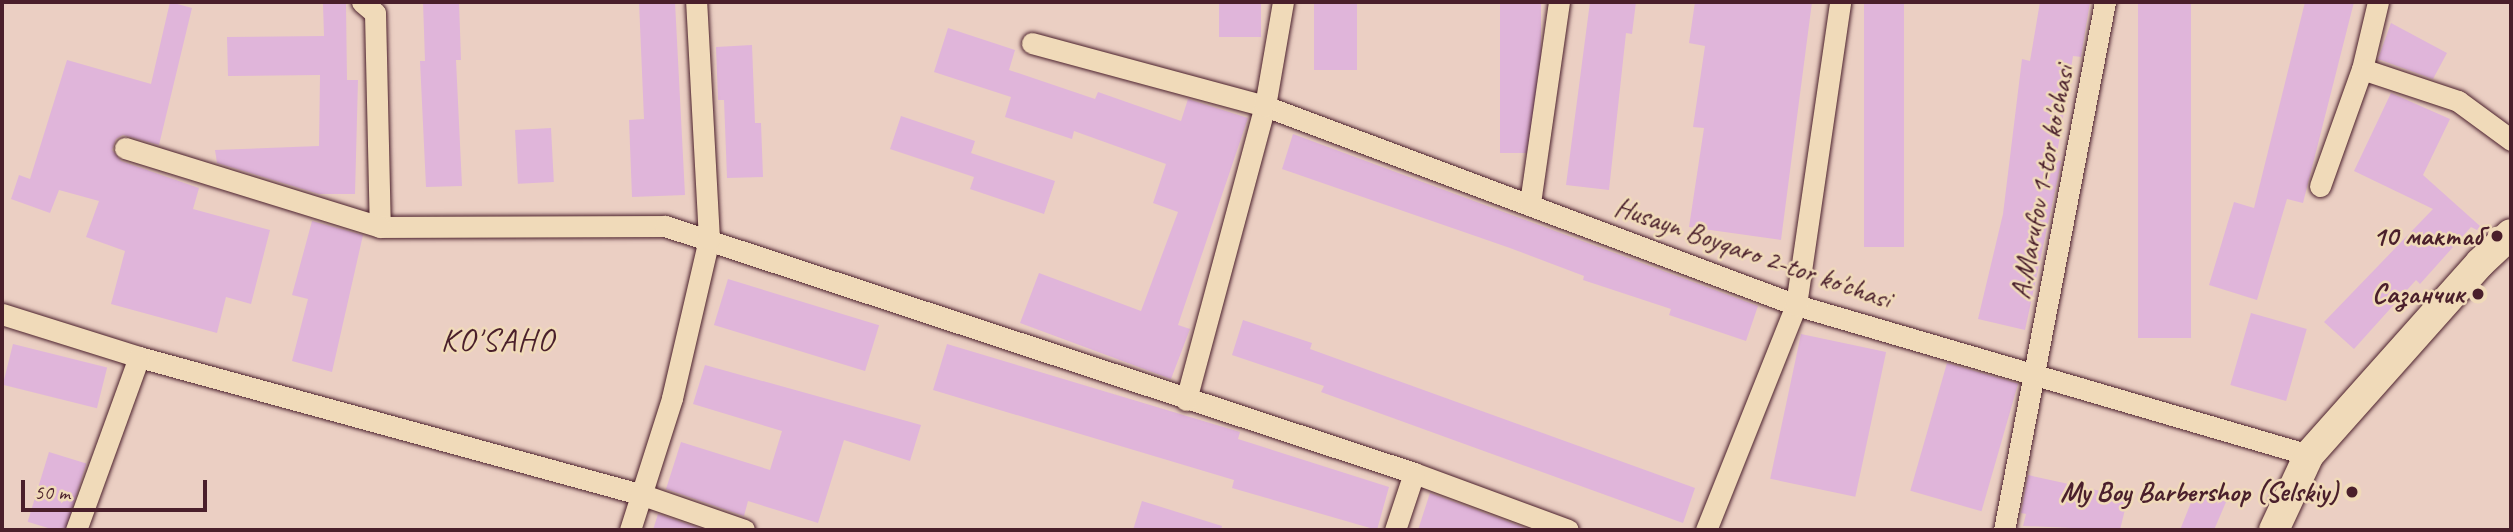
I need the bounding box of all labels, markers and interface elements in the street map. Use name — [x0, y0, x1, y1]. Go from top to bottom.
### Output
street label: A.Marufov 1-tor ko'chasi — [2003, 62, 2081, 302]
street label: Husayn Boyqaro 2-tor ko'chasi — [1611, 190, 1895, 316]
place label: 10 мактаб — [2373, 219, 2483, 253]
marker: 10 мактаб — [2489, 228, 2505, 244]
place label: Сазанчик — [2372, 277, 2464, 311]
marker: Сазанчик — [2470, 286, 2486, 302]
district label: KO'SAHO — [441, 321, 555, 359]
scale bar — [24, 466, 210, 510]
place label: My Boy Barbershop (Selskiy) — [2060, 475, 2338, 509]
text: 50 m — [34, 479, 70, 505]
marker: My Boy Barbershop (Selskiy) — [2344, 484, 2360, 500]

